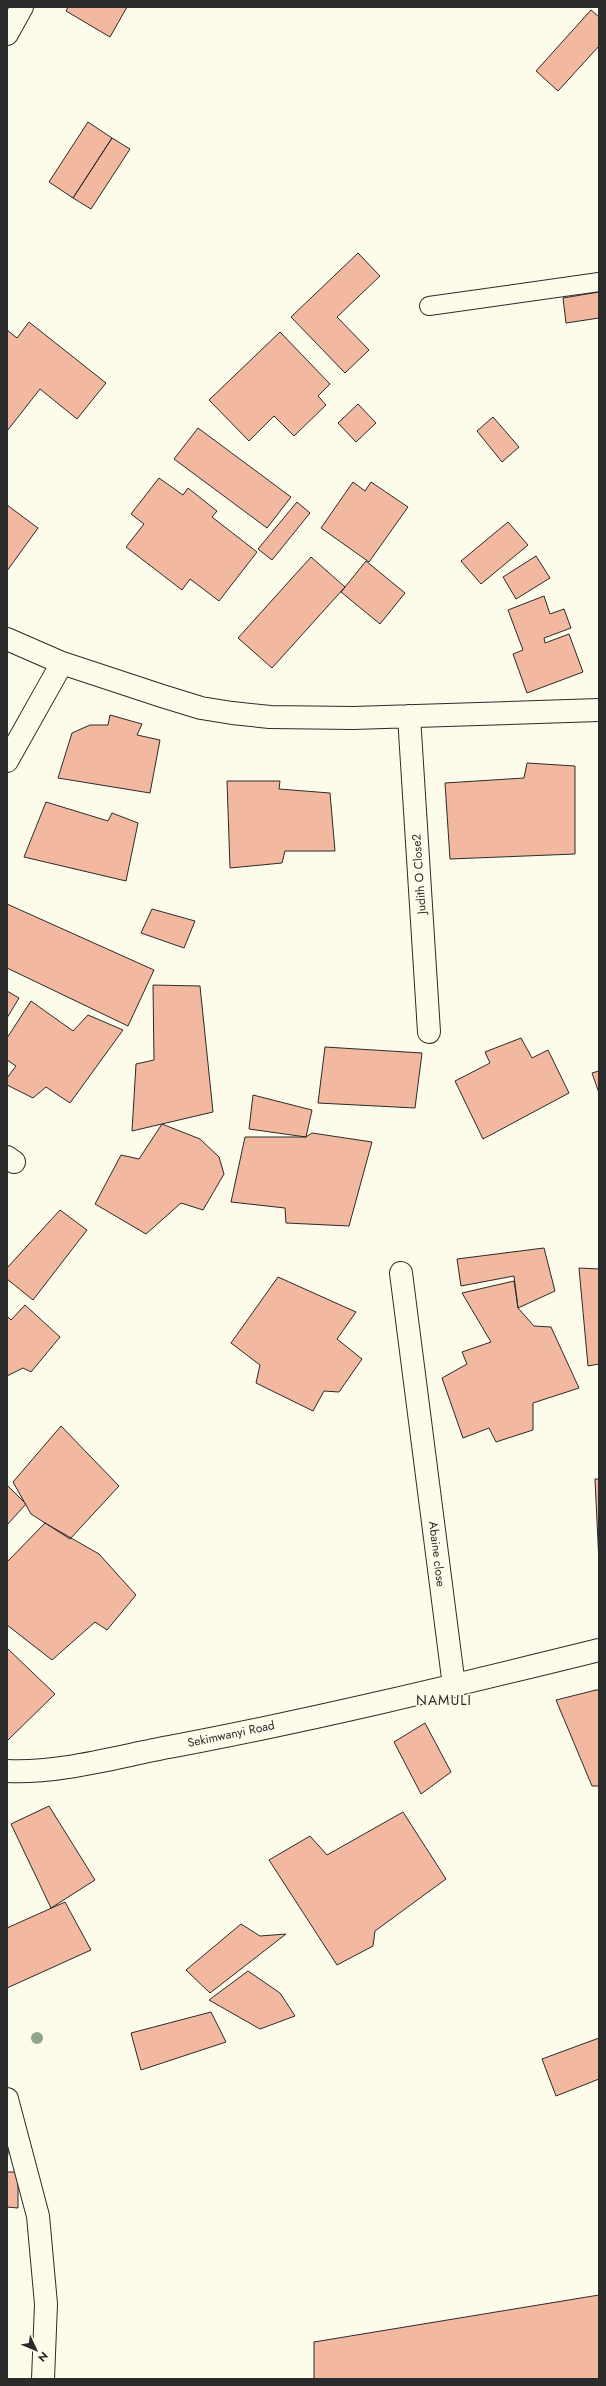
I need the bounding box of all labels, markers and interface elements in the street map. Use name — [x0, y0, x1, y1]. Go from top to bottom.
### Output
street label: Judith O Close2 — [407, 833, 431, 917]
street label: Abaine close — [424, 1520, 450, 1588]
district label: NAMULI — [416, 1690, 472, 1710]
street label: Sekimwanyi Road — [186, 1716, 276, 1752]
north arrow — [16, 2330, 56, 2370]
text: N — [34, 2348, 52, 2366]

